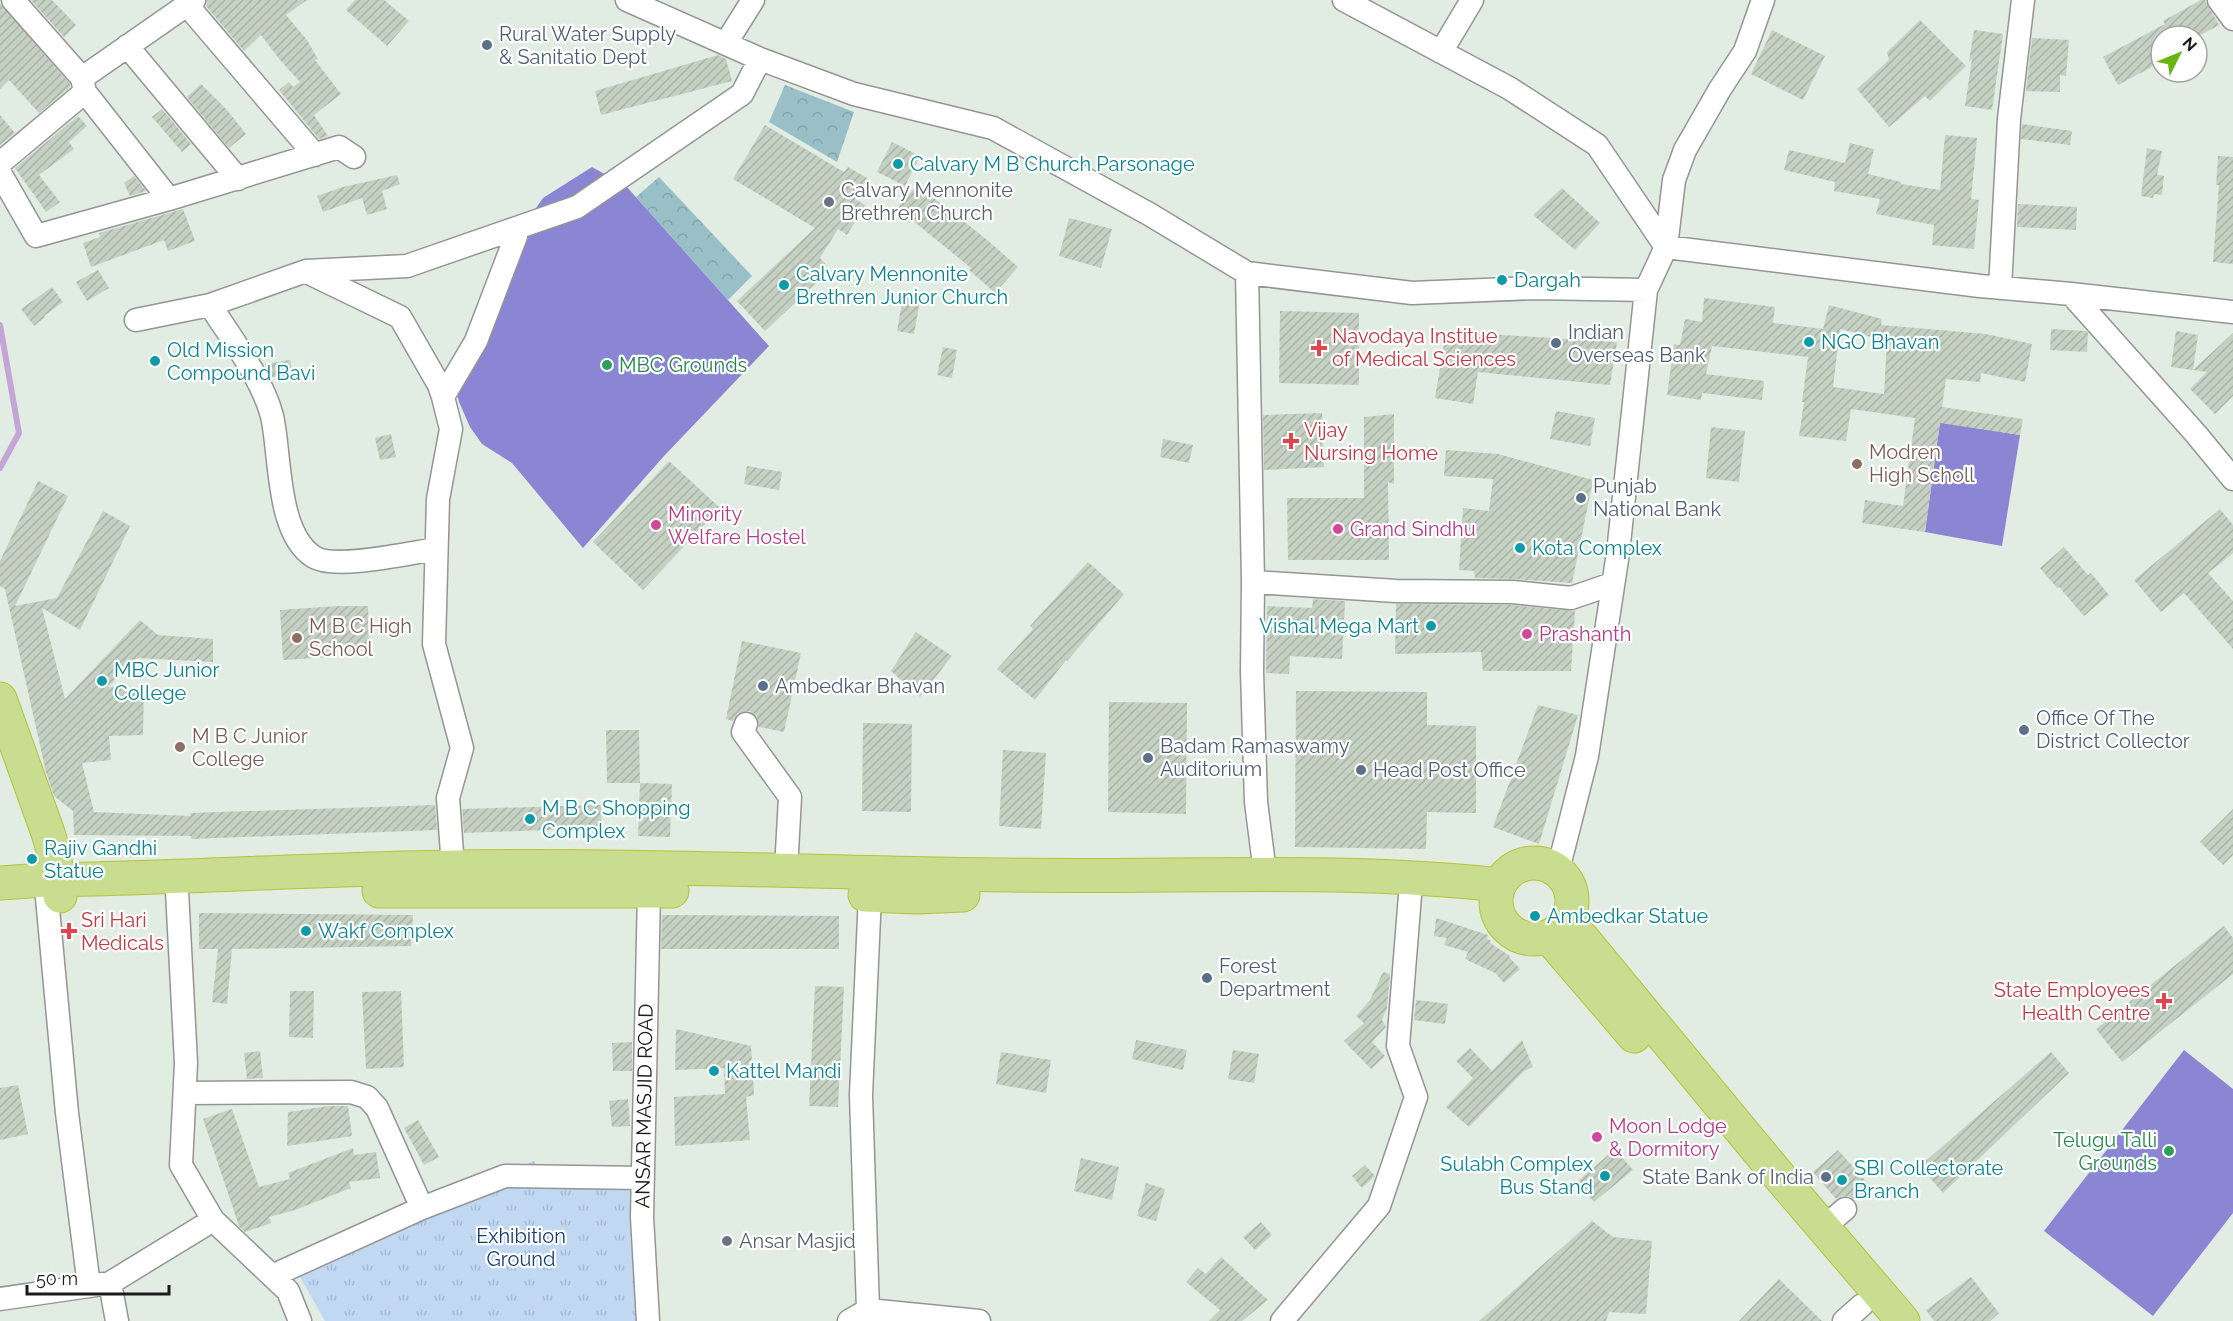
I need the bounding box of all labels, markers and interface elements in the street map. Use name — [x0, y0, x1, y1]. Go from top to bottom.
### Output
place label: Rural Water Supply & Sanitatio Dept — [499, 22, 676, 69]
north arrow — [2149, 24, 2209, 84]
text: N — [2178, 33, 2201, 55]
marker: Rural Water Supply & Sanitatio Dept — [480, 38, 494, 52]
place label: Calvary M B Church Parsonage — [910, 152, 1195, 176]
marker: Calvary M B Church Parsonage — [891, 157, 905, 171]
place label: Calvary Mennonite Brethren Church — [841, 178, 1013, 225]
marker: Calvary Mennonite Brethren Church — [822, 195, 836, 209]
place label: Calvary Mennonite Brethren Junior Church — [796, 262, 1008, 309]
place label: Dargah — [1514, 268, 1581, 292]
marker: Dargah — [1495, 273, 1509, 287]
marker: Calvary Mennonite Brethren Junior Church — [777, 278, 791, 292]
place label: Indian Overseas Bank — [1568, 320, 1706, 367]
place label: Navodaya Institue of Medical Sciences — [1332, 324, 1516, 371]
place label: NGO Bhavan — [1821, 330, 1939, 354]
marker: NGO Bhavan — [1802, 335, 1816, 349]
marker: Indian Overseas Bank — [1549, 336, 1563, 350]
place label: Old Mission Compound Bavi — [167, 338, 315, 385]
marker: Navodaya Institue of Medical Sciences — [1310, 339, 1328, 357]
place label: MBC Grounds — [619, 353, 747, 377]
marker: Old Mission Compound Bavi — [148, 354, 162, 368]
marker: MBC Grounds — [600, 358, 614, 372]
place label: Vijay Nursing Home — [1304, 418, 1438, 465]
marker: Vijay Nursing Home — [1282, 432, 1300, 450]
place label: Modren High Scholl — [1869, 440, 1975, 487]
marker: Modren High Scholl — [1850, 457, 1864, 471]
place label: Punjab National Bank — [1593, 474, 1721, 521]
marker: Punjab National Bank — [1574, 491, 1588, 505]
place label: Minority Welfare Hostel — [668, 502, 806, 549]
place label: Grand Sindhu — [1350, 517, 1476, 541]
marker: Minority Welfare Hostel — [649, 518, 663, 532]
marker: Grand Sindhu — [1331, 522, 1345, 536]
place label: Kota Complex — [1532, 536, 1662, 560]
marker: Kota Complex — [1513, 541, 1527, 555]
place label: M B C High School — [309, 614, 412, 661]
place label: Vishal Mega Mart — [1259, 614, 1419, 638]
marker: Vishal Mega Mart — [1424, 619, 1438, 633]
place label: Prashanth — [1539, 622, 1631, 646]
marker: Prashanth — [1520, 627, 1534, 641]
marker: M B C High School — [290, 631, 304, 645]
place label: MBC Junior College — [114, 658, 219, 705]
marker: MBC Junior College — [95, 674, 109, 688]
place label: Ambedkar Bhavan — [775, 674, 945, 698]
marker: Ambedkar Bhavan — [756, 679, 770, 693]
place label: Office Of The District Collector — [2036, 706, 2190, 753]
marker: Office Of The District Collector — [2017, 723, 2031, 737]
place label: M B C Junior College — [192, 724, 308, 771]
place label: Badam Ramaswamy Auditorium — [1160, 734, 1350, 781]
marker: M B C Junior College — [173, 740, 187, 754]
marker: Badam Ramaswamy Auditorium — [1141, 751, 1155, 765]
place label: Head Post Office — [1373, 758, 1526, 782]
marker: Head Post Office — [1354, 763, 1368, 777]
place label: M B C Shopping Complex — [542, 796, 691, 843]
marker: M B C Shopping Complex — [523, 812, 537, 826]
place label: Rajiv Gandhi Statue — [44, 836, 157, 883]
marker: Rajiv Gandhi Statue — [25, 852, 39, 866]
place label: Ambedkar Statue — [1547, 904, 1709, 928]
place label: Sri Hari Medicals — [81, 908, 164, 955]
marker: Ambedkar Statue — [1528, 909, 1542, 923]
place label: Wakf Complex — [318, 919, 454, 943]
marker: Sri Hari Medicals — [62, 924, 76, 938]
marker: Wakf Complex — [299, 924, 313, 938]
place label: Forest Department — [1219, 954, 1331, 1001]
marker: Forest Department — [1200, 971, 1214, 985]
place label: State Employees Health Centre — [1994, 978, 2150, 1025]
marker: State Employees Health Centre — [2155, 992, 2173, 1010]
street label: ANSAR MASJID ROAD — [630, 1003, 658, 1209]
place label: Kattel Mandi — [726, 1059, 841, 1083]
marker: Kattel Mandi — [707, 1064, 721, 1078]
place label: Moon Lodge & Dormitory — [1609, 1114, 1727, 1161]
place label: Telugu Talli Grounds — [2053, 1128, 2157, 1175]
marker: Moon Lodge & Dormitory — [1590, 1130, 1604, 1144]
marker: Telugu Talli Grounds — [2162, 1144, 2176, 1158]
place label: Sulabh Complex Bus Stand — [1440, 1152, 1593, 1199]
place label: SBI Collectorate Branch — [1854, 1156, 2003, 1203]
place label: State Bank of India — [1642, 1165, 1814, 1189]
marker: Sulabh Complex Bus Stand — [1598, 1169, 1612, 1183]
marker: State Bank of India — [1819, 1170, 1833, 1184]
marker: SBI Collectorate Branch — [1835, 1173, 1849, 1187]
park label: Exhibition Ground — [476, 1224, 566, 1271]
place label: Ansar Masjid — [739, 1229, 856, 1253]
marker: Ansar Masjid — [720, 1234, 734, 1248]
scale bar — [27, 1258, 170, 1296]
text: 50 m — [36, 1268, 78, 1289]

